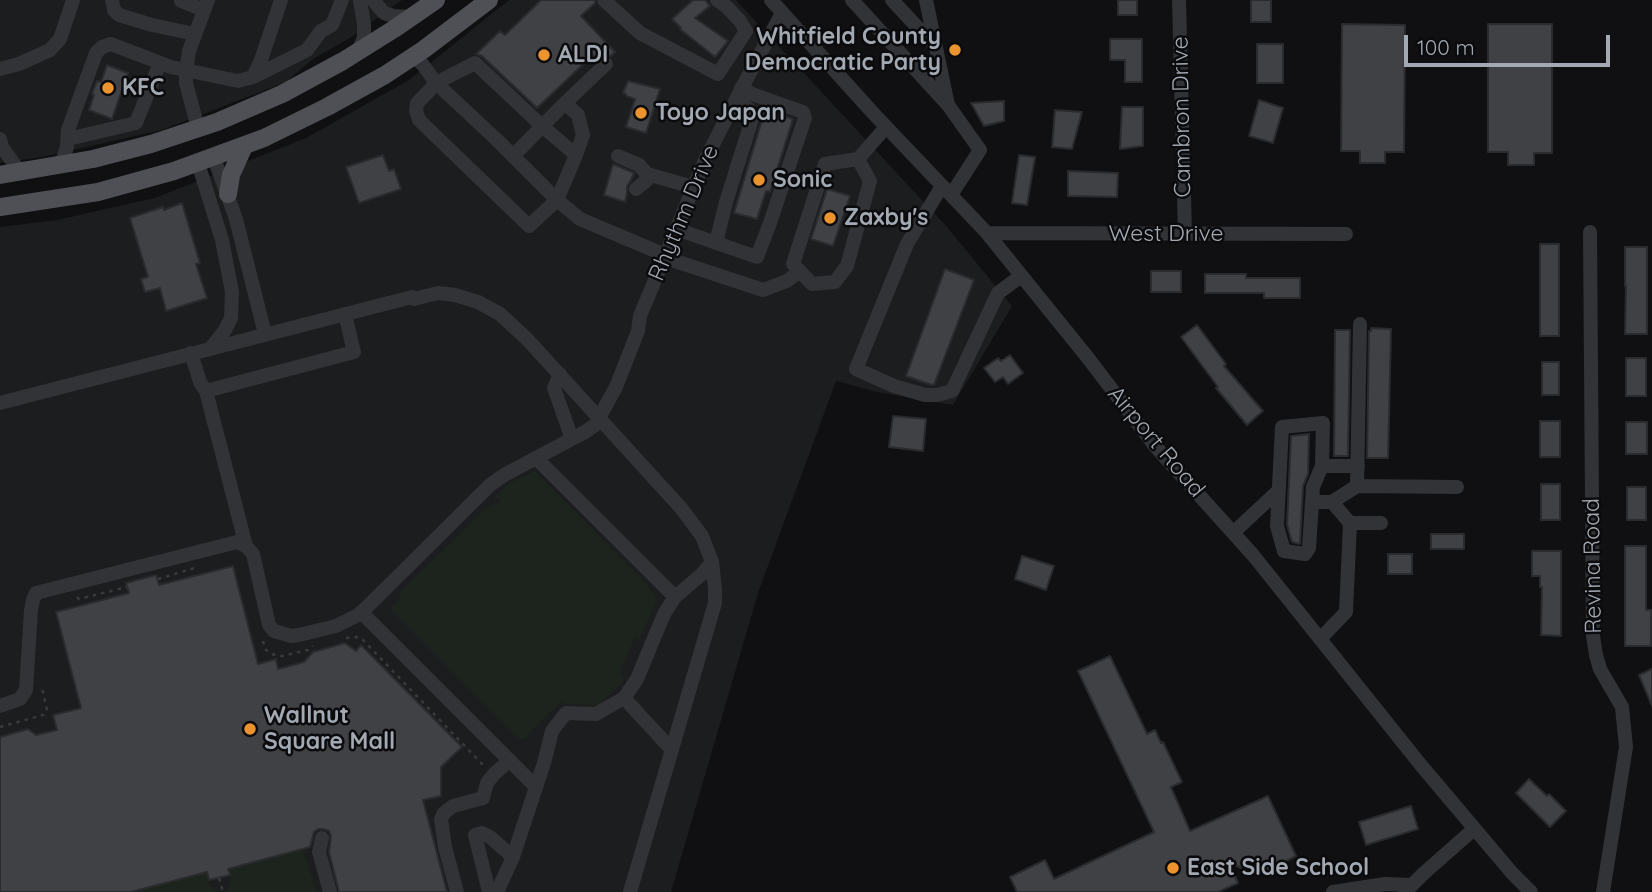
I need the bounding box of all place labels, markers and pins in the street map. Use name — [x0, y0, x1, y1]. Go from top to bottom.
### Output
place label: Whitfield County Democratic Party — [745, 23, 941, 77]
place label: ALDI — [558, 41, 608, 69]
marker: Whitfield County Democratic Party — [947, 42, 963, 58]
marker: ALDI — [536, 47, 552, 63]
place label: KFC — [122, 74, 164, 102]
marker: KFC — [100, 80, 116, 96]
place label: Toyo Japan — [655, 99, 785, 127]
marker: Toyo Japan — [633, 105, 649, 121]
place label: Sonic — [773, 166, 832, 194]
marker: Sonic — [751, 172, 767, 188]
place label: Zaxby's — [844, 204, 928, 232]
marker: Zaxby's — [822, 210, 838, 226]
place label: Wallnut Square Mall — [264, 702, 395, 756]
marker: Wallnut Square Mall — [242, 721, 258, 737]
place label: East Side School — [1187, 854, 1369, 882]
marker: East Side School — [1165, 860, 1181, 876]

